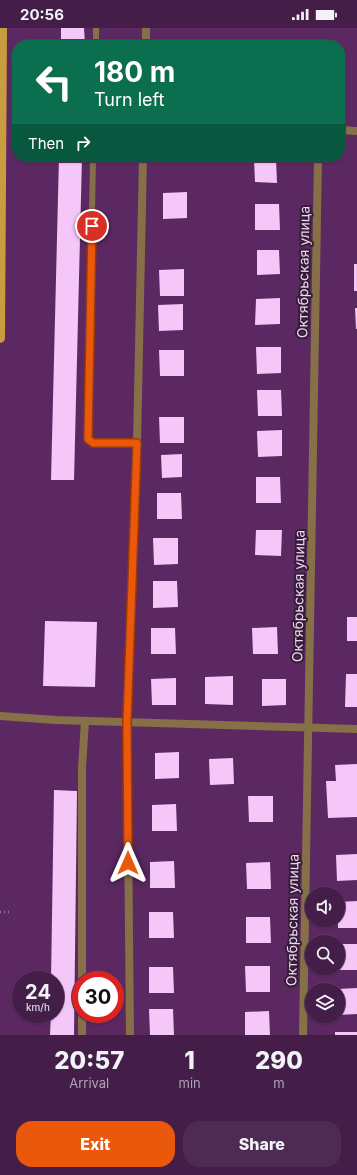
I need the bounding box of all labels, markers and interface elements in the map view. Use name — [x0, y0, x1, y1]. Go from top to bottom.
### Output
text: 20:56 — [20, 5, 64, 24]
text: 180 m — [94, 55, 175, 89]
icon: left — [28, 56, 80, 108]
text: Turn left — [94, 89, 164, 110]
icon: right — [72, 132, 94, 154]
text: Then — [28, 134, 64, 153]
street label: Октябрьская улица — [293, 206, 313, 338]
pin — [75, 209, 109, 243]
icon: arrive — [81, 215, 103, 237]
street label: Октябрьская улица — [288, 530, 308, 662]
position arrow — [107, 842, 149, 884]
street label: Октябрьская улица — [282, 854, 302, 986]
map controls — [305, 887, 345, 1023]
button: sound — [305, 887, 345, 927]
button: search — [305, 935, 345, 975]
speed limit sign: 30 — [72, 971, 124, 1023]
text: 24 — [25, 980, 51, 1004]
button: layers — [305, 983, 345, 1023]
text: km/h — [26, 1001, 50, 1013]
text: 20:57 — [54, 1046, 124, 1075]
text: 1 — [184, 1046, 195, 1075]
text: 290 — [255, 1046, 303, 1075]
text: Arrival — [69, 1075, 109, 1091]
text: min — [179, 1075, 201, 1091]
text: m — [273, 1075, 285, 1091]
button: Exit — [16, 1121, 175, 1167]
button: Share — [183, 1121, 341, 1167]

